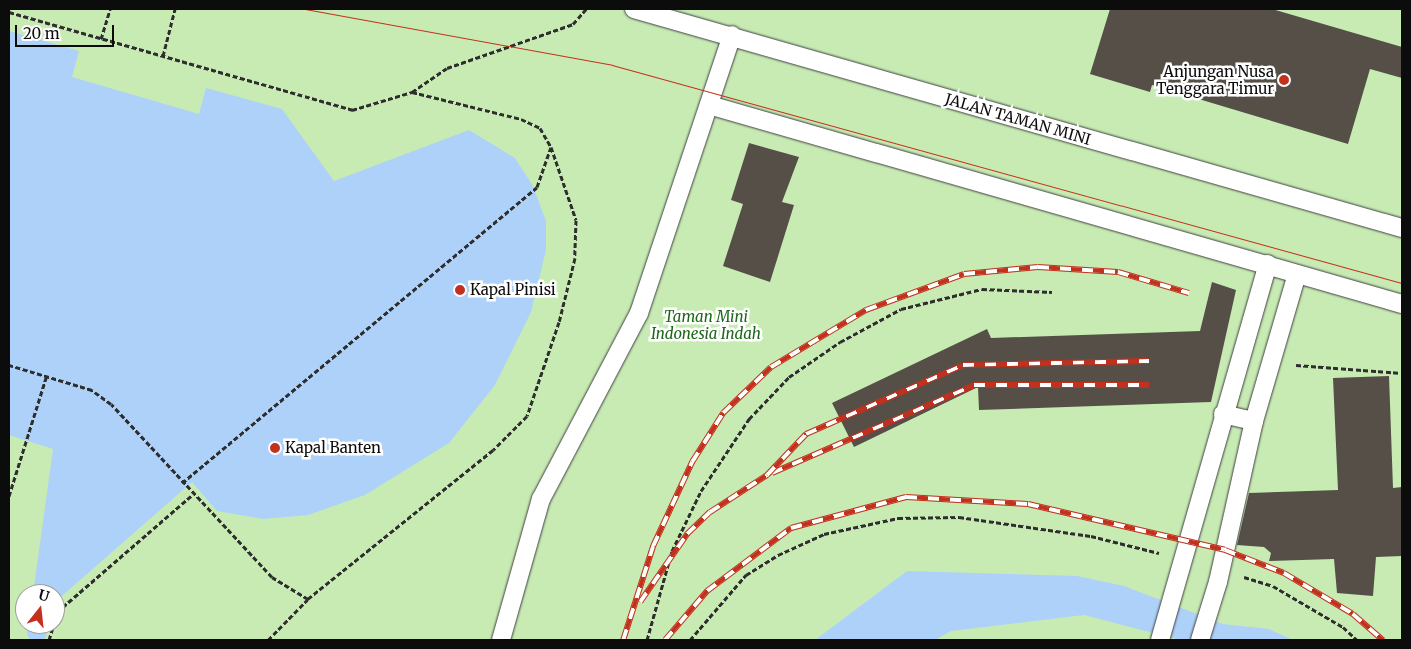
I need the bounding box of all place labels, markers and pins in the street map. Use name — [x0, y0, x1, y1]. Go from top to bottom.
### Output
place label: Anjungan Nusa Tenggara Timur — [1156, 62, 1274, 97]
marker: Anjungan Nusa Tenggara Timur — [1278, 74, 1290, 86]
place label: Kapal Pinisi — [470, 281, 556, 299]
marker: Kapal Pinisi — [454, 284, 466, 296]
place label: Kapal Banten — [285, 439, 381, 457]
marker: Kapal Banten — [269, 442, 281, 454]

